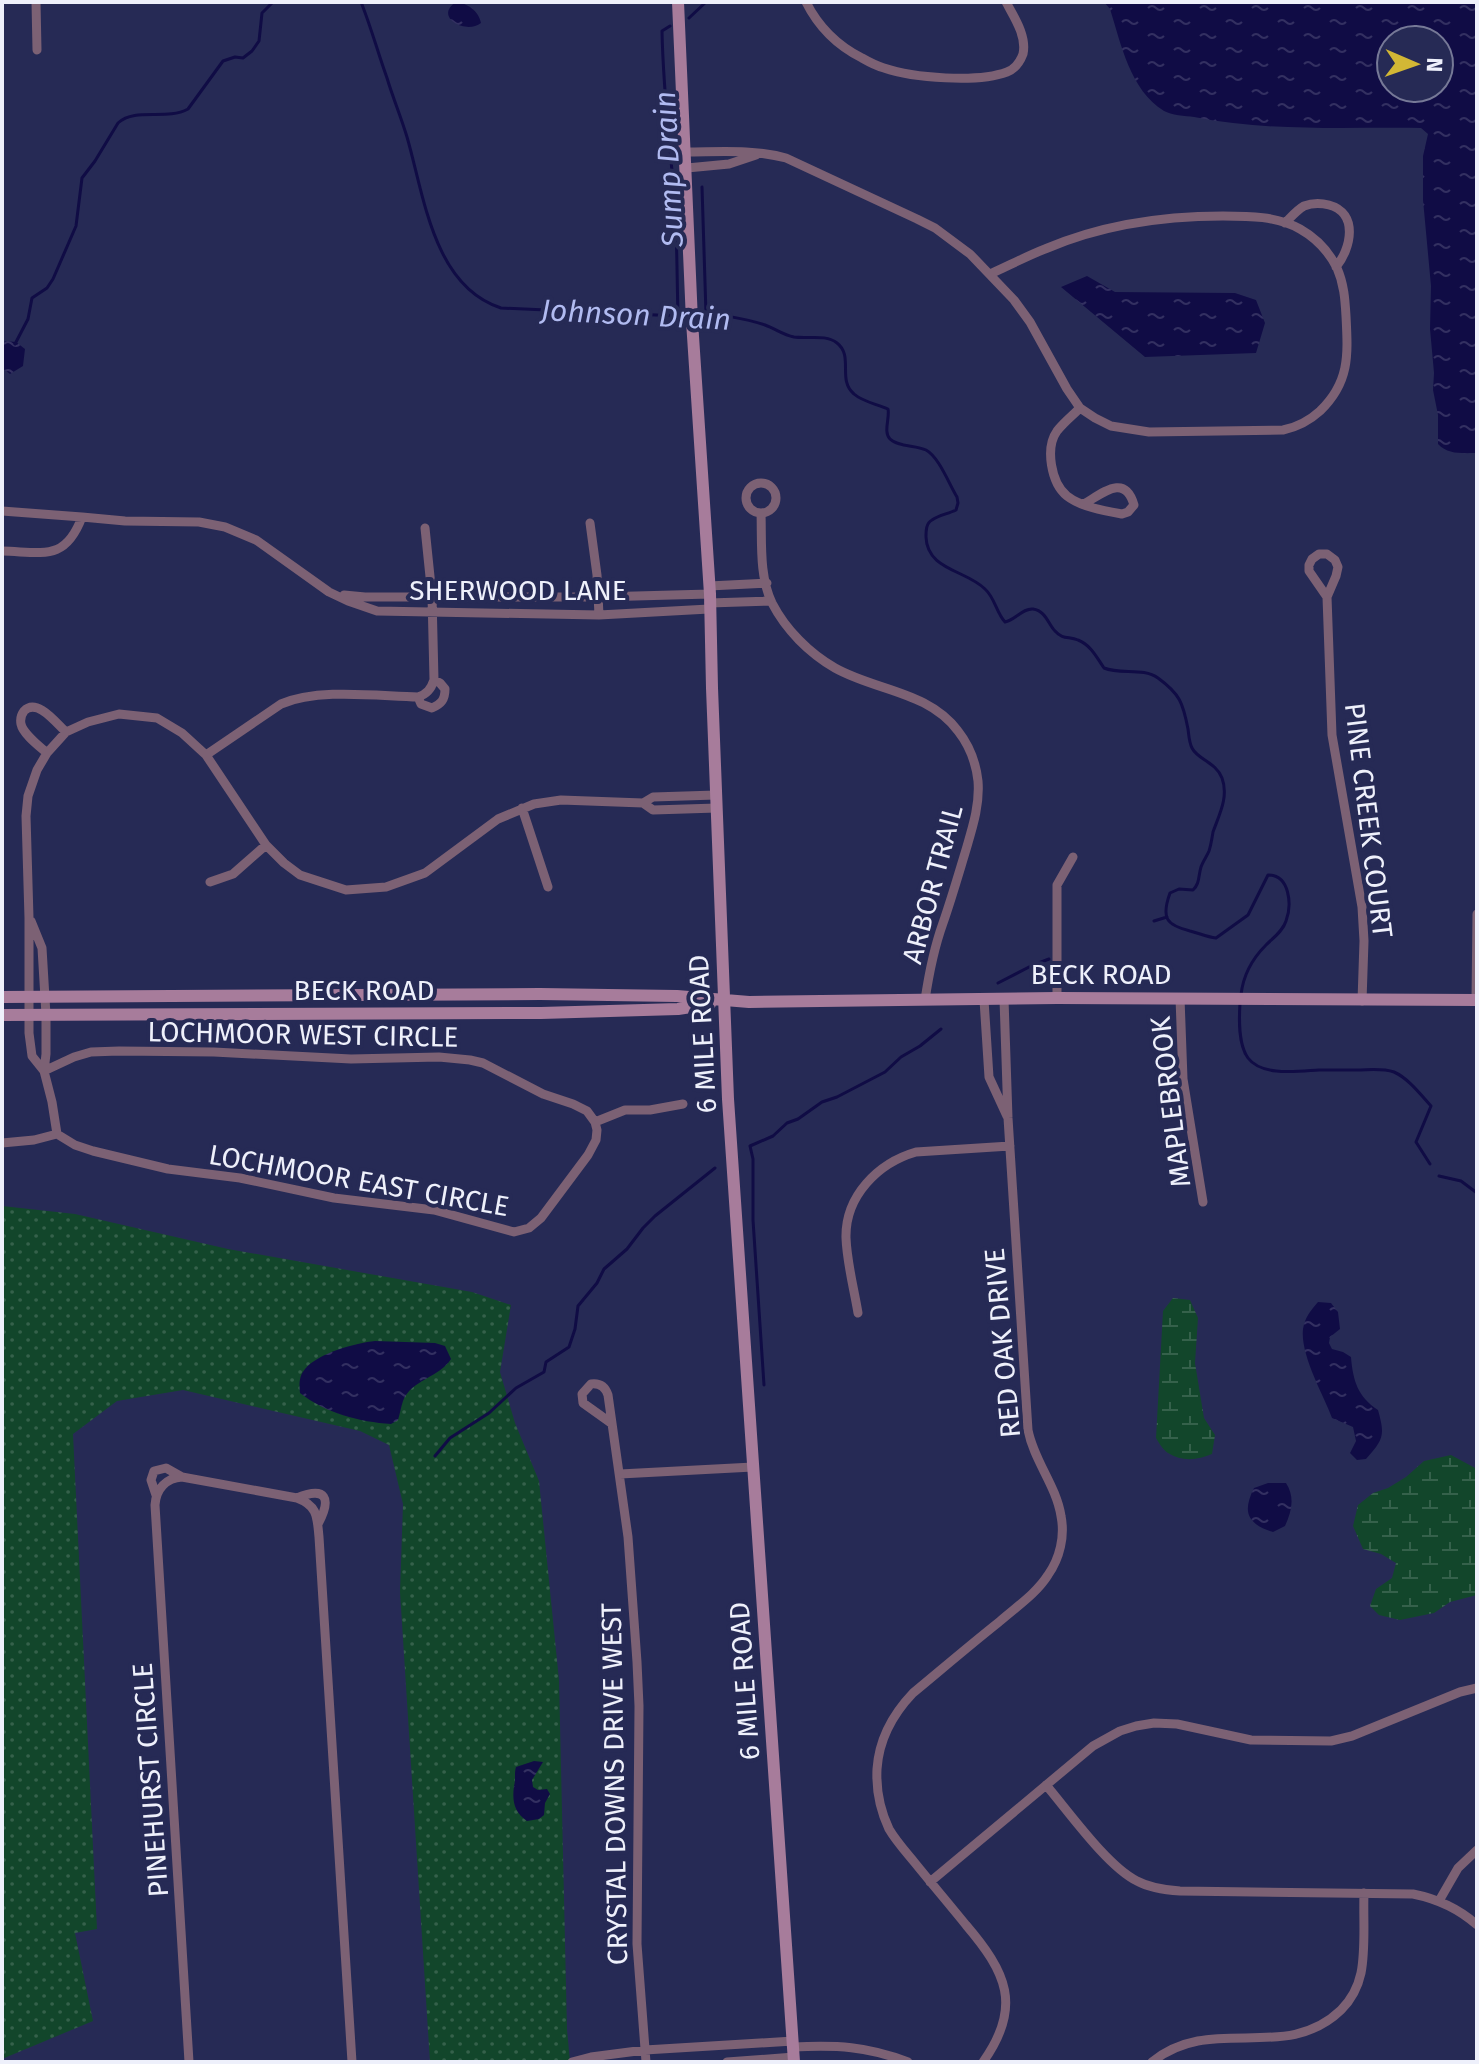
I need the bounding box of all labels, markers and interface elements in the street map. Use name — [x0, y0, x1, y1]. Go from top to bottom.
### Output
north arrow — [1375, 24, 1455, 104]
text: N — [1421, 57, 1448, 72]
water label: Sump Drain — [647, 90, 691, 249]
water label: Johnson Drain — [538, 292, 732, 338]
street label: SHERWOOD LANE — [409, 574, 627, 607]
street label: PINE CREEK COURT — [1338, 701, 1399, 940]
street label: ARBOR TRAIL — [895, 801, 970, 967]
street label: 6 MILE ROAD — [682, 954, 723, 1114]
street label: BECK ROAD — [1030, 958, 1172, 991]
street label: BECK ROAD — [293, 974, 435, 1007]
street label: MAPLEBROOK — [1144, 1014, 1197, 1189]
street label: LOCHMOOR WEST CIRCLE — [147, 1015, 459, 1054]
street label: LOCHMOOR EAST CIRCLE — [206, 1138, 512, 1223]
street label: RED OAK DRIVE — [978, 1247, 1027, 1439]
street label: 6 MILE ROAD — [723, 1601, 766, 1761]
street label: CRYSTAL DOWNS DRIVE WEST — [595, 1602, 634, 1965]
street label: PINEHURST CIRCLE — [126, 1662, 175, 1898]

